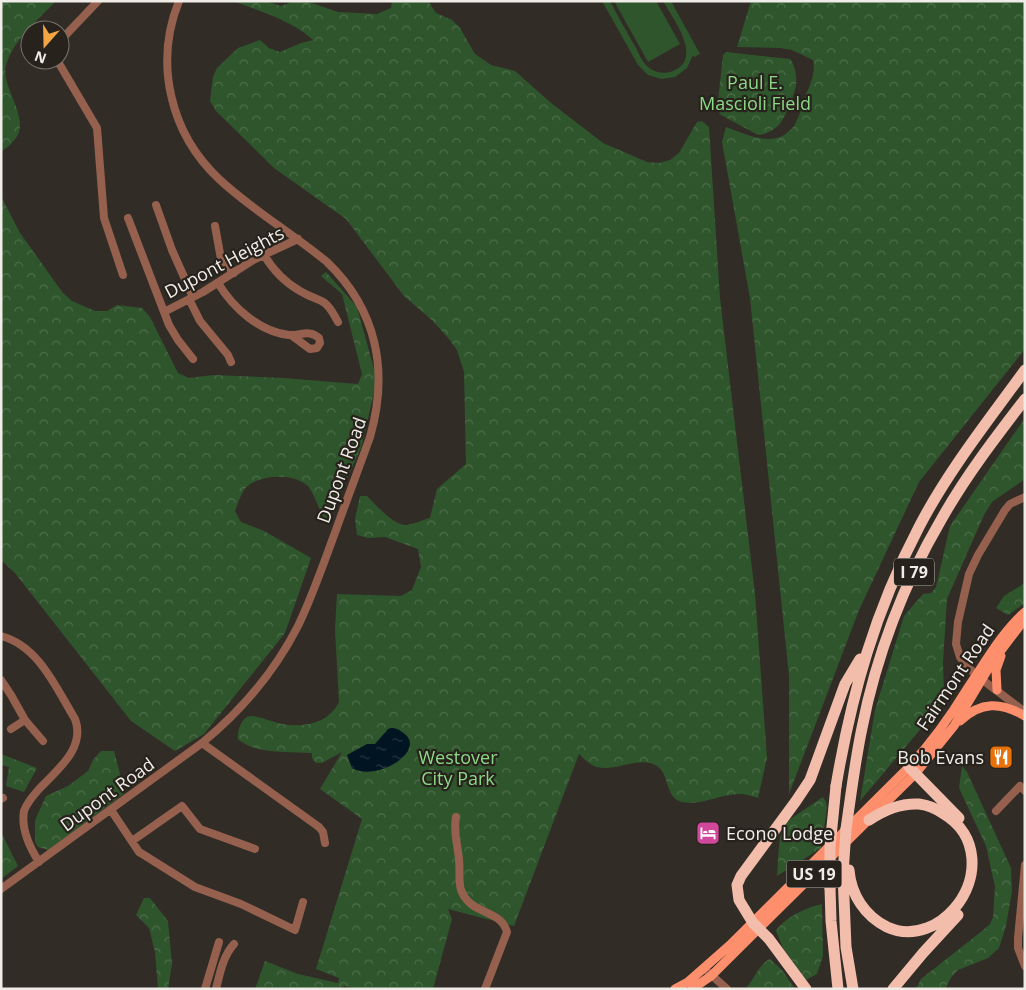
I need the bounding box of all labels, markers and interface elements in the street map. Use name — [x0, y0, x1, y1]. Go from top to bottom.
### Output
north arrow — [20, 20, 70, 70]
text: N — [32, 47, 49, 69]
park label: Paul E. Mascioli Field — [699, 70, 811, 115]
street label: Dupont Heights — [160, 220, 288, 304]
street label: Dupont Road — [311, 414, 371, 526]
road number: I 79 — [894, 558, 934, 586]
street label: Fairmont Road — [910, 619, 1000, 735]
restaurant icon: Bob Evans — [988, 744, 1014, 770]
park label: Westover City Park — [418, 745, 498, 790]
place label: Bob Evans — [897, 745, 984, 769]
street label: Dupont Road — [55, 752, 159, 836]
hotel icon: Econo Lodge — [695, 820, 721, 846]
place label: Econo Lodge — [726, 821, 833, 845]
road number: US 19 — [786, 861, 842, 888]

